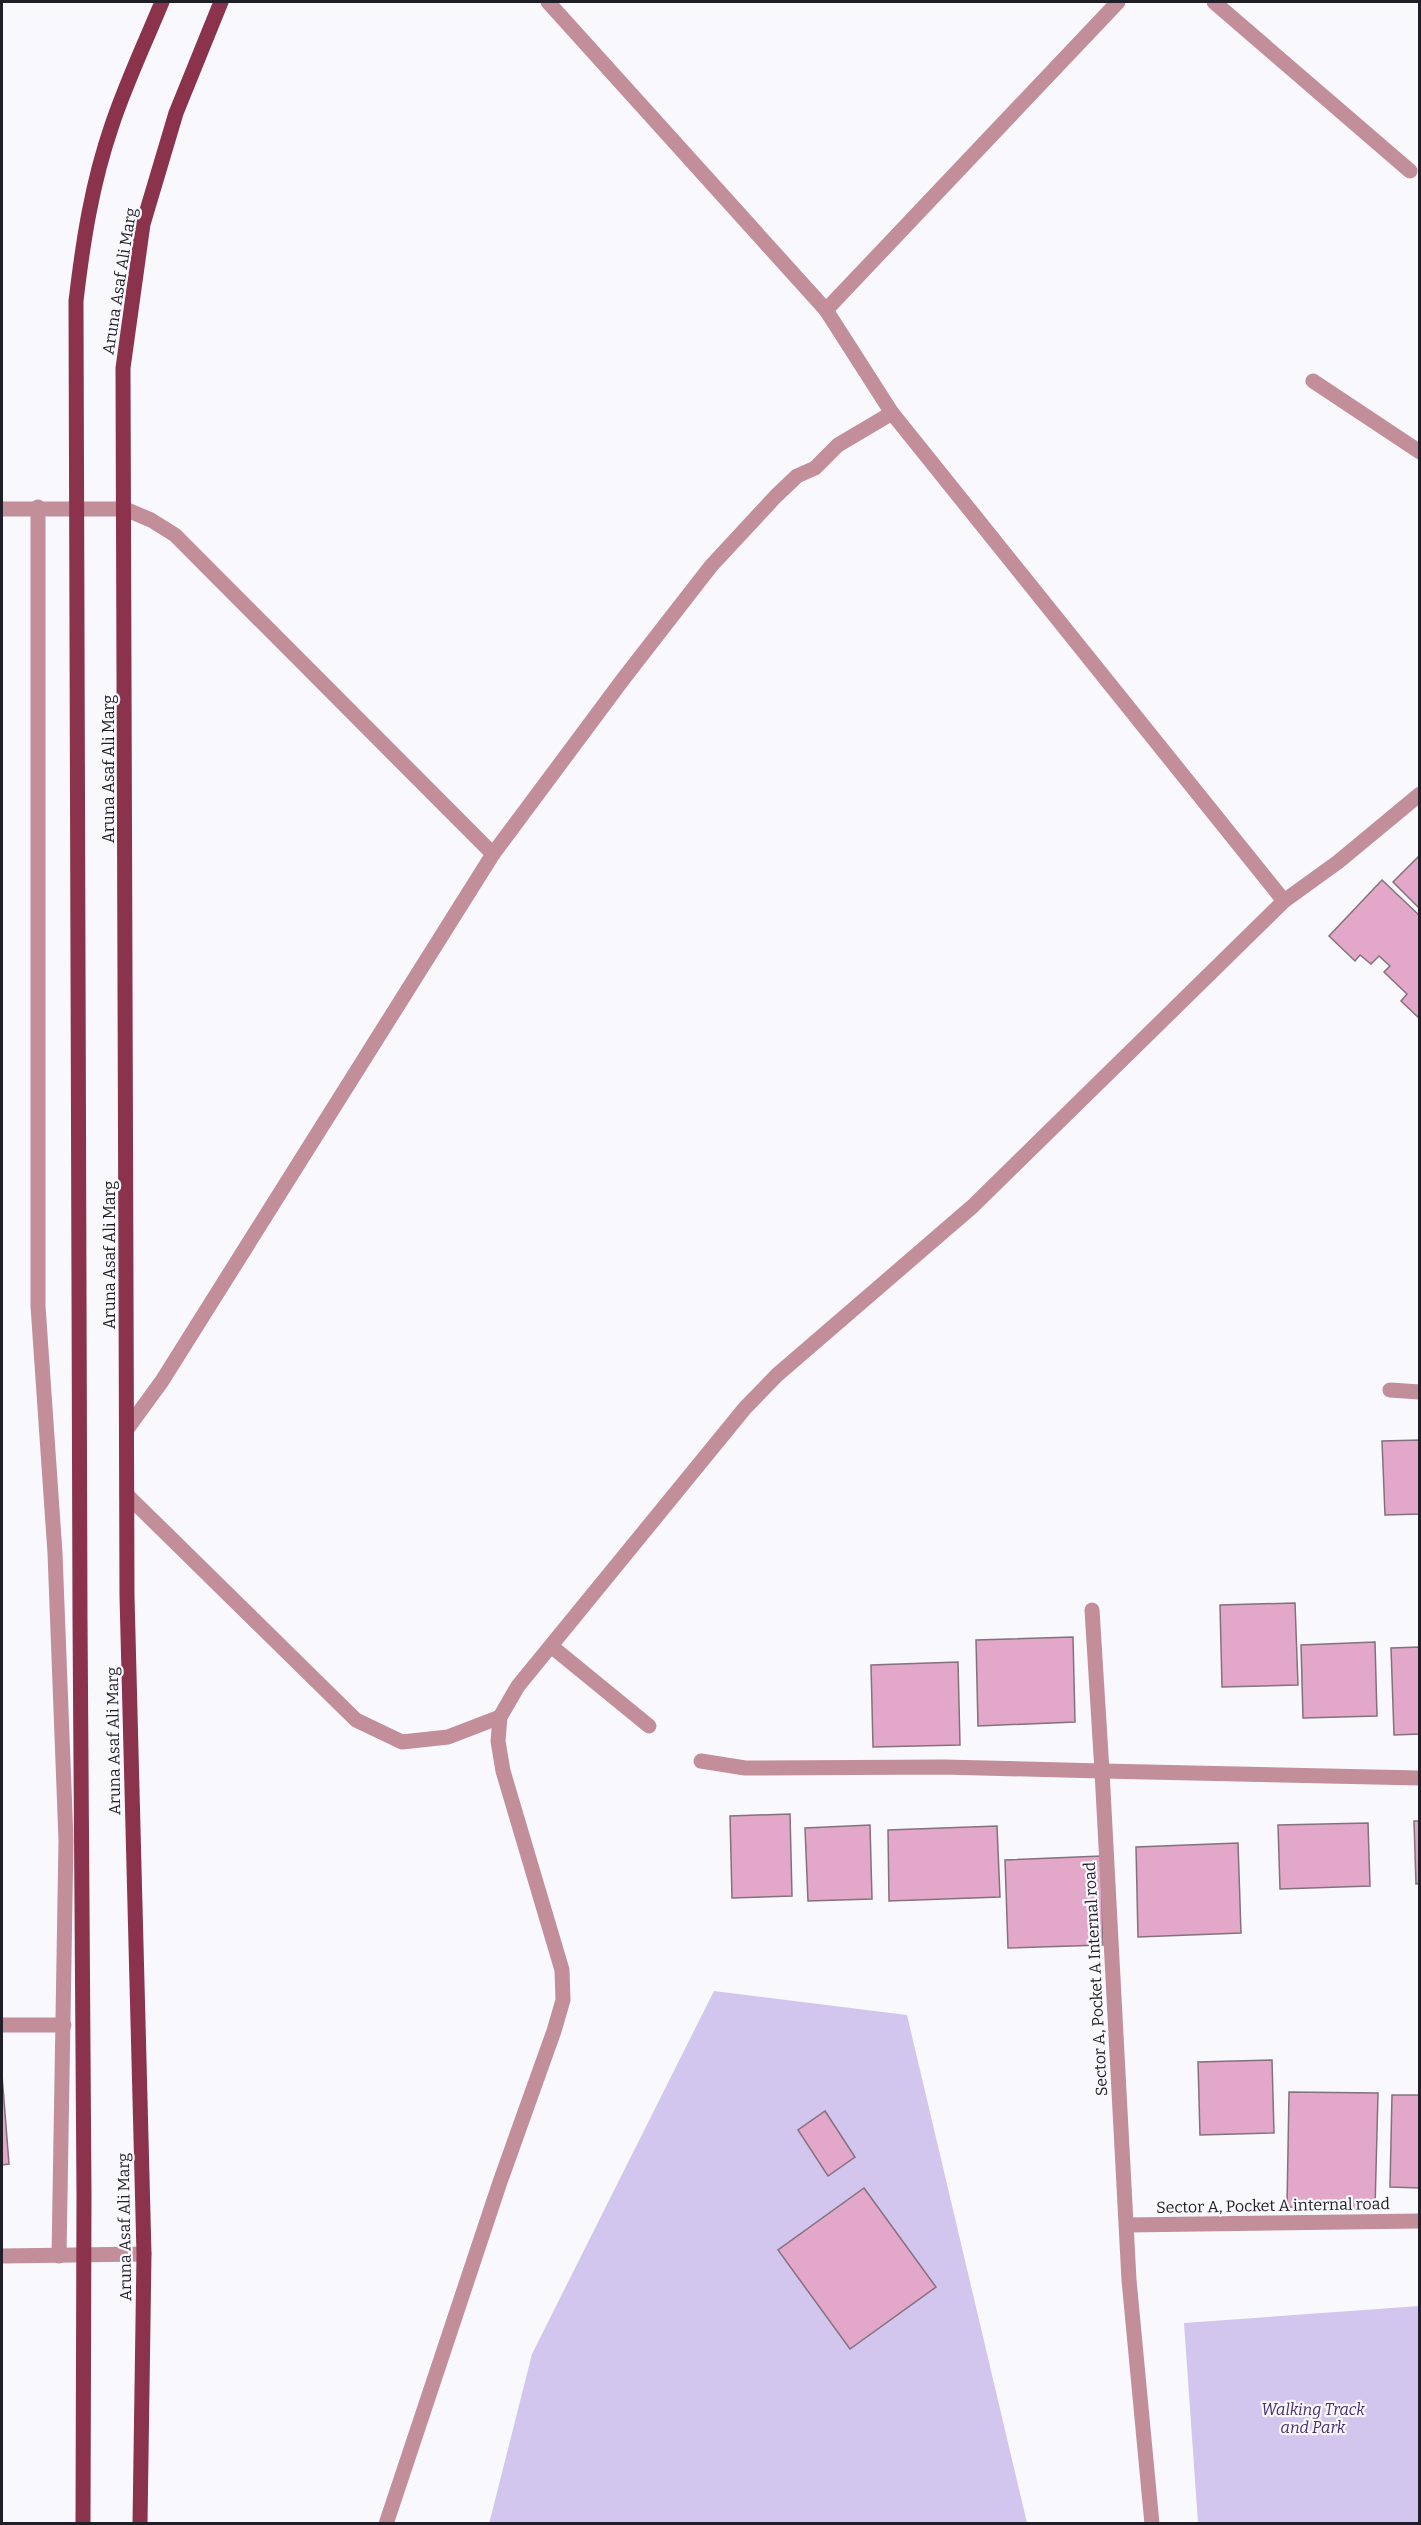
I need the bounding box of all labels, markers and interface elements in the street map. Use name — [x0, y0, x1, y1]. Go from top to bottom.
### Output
street label: Aruna Asaf Ali Marg — [99, 206, 140, 356]
street label: Aruna Asaf Ali Marg — [99, 695, 118, 843]
street label: Aruna Asaf Ali Marg — [100, 1181, 119, 1329]
street label: Aruna Asaf Ali Marg — [103, 1667, 124, 1815]
street label: Sector A, Pocket A Internal road — [1080, 1861, 1111, 2097]
street label: Aruna Asaf Ali Marg — [114, 2153, 135, 2301]
street label: Sector A, Pocket A internal road — [1156, 2194, 1390, 2217]
park label: Walking Track and Park — [1261, 2400, 1365, 2437]

